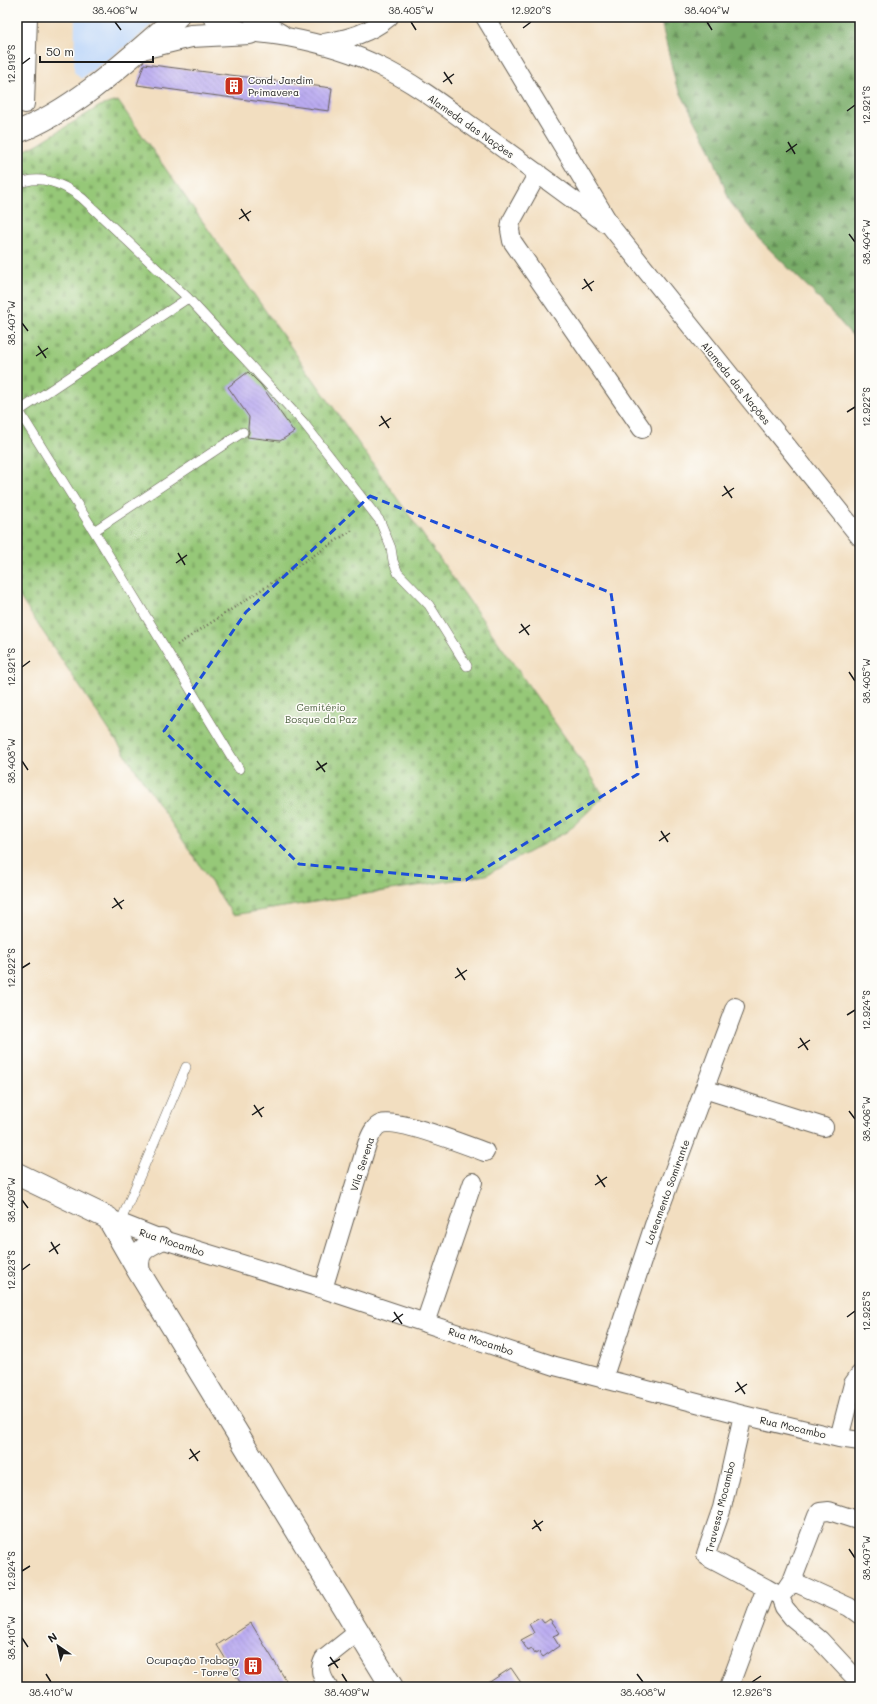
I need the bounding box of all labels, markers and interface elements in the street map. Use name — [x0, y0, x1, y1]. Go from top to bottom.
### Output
text: 38.406°W — [92, 3, 138, 17]
text: 38.405°W — [388, 3, 434, 17]
text: 12.920°S — [511, 3, 551, 17]
text: 38.404°W — [684, 3, 730, 17]
scale bar — [40, 38, 153, 64]
text: 50 m — [46, 43, 74, 59]
text: 12.919°S — [4, 44, 18, 83]
place label: Cond. Jardim Primavera — [248, 73, 313, 99]
building icon: Cond. Jardim Primavera — [223, 75, 245, 97]
text: 12.921°S — [859, 85, 873, 124]
street label: Alameda das Nações — [425, 91, 517, 161]
text: 38.404°W — [859, 219, 873, 265]
text: 38.407°W — [4, 300, 18, 346]
street label: Alameda das Nações — [698, 339, 774, 427]
text: 12.922°S — [859, 387, 873, 427]
text: 12.921°S — [4, 647, 18, 686]
text: 38.405°W — [859, 658, 873, 704]
park label: Cemitério Bosque da Paz — [285, 700, 357, 726]
text: 38.408°W — [4, 738, 18, 784]
text: 12.922°S — [4, 948, 18, 988]
text: 12.924°S — [859, 990, 873, 1030]
text: 38.406°W — [859, 1096, 873, 1142]
street label: Vila Serena — [347, 1135, 377, 1193]
street label: Loteamento Somirante — [641, 1137, 693, 1247]
text: 38.409°W — [4, 1177, 18, 1223]
street label: Rua Mocambo — [138, 1225, 206, 1259]
text: 12.923°S — [4, 1250, 18, 1290]
text: 12.925°S — [859, 1291, 873, 1331]
street label: Rua Mocambo — [447, 1324, 515, 1358]
street label: Rua Mocambo — [758, 1413, 828, 1441]
street label: Travessa Mocambo — [702, 1460, 738, 1554]
text: 38.407°W — [859, 1535, 873, 1581]
text: 12.924°S — [4, 1551, 18, 1591]
text: 38.410°W — [4, 1616, 18, 1660]
north arrow — [38, 1626, 78, 1666]
text: N — [44, 1629, 60, 1646]
place label: Ocupação Trobogy - Torre C — [146, 1653, 239, 1679]
building icon: Ocupação Trobogy - Torre C — [242, 1655, 264, 1677]
text: 38.410°W — [29, 1685, 73, 1699]
text: 38.409°W — [324, 1685, 370, 1699]
text: 38.408°W — [620, 1685, 666, 1699]
text: 12.926°S — [732, 1685, 772, 1699]

